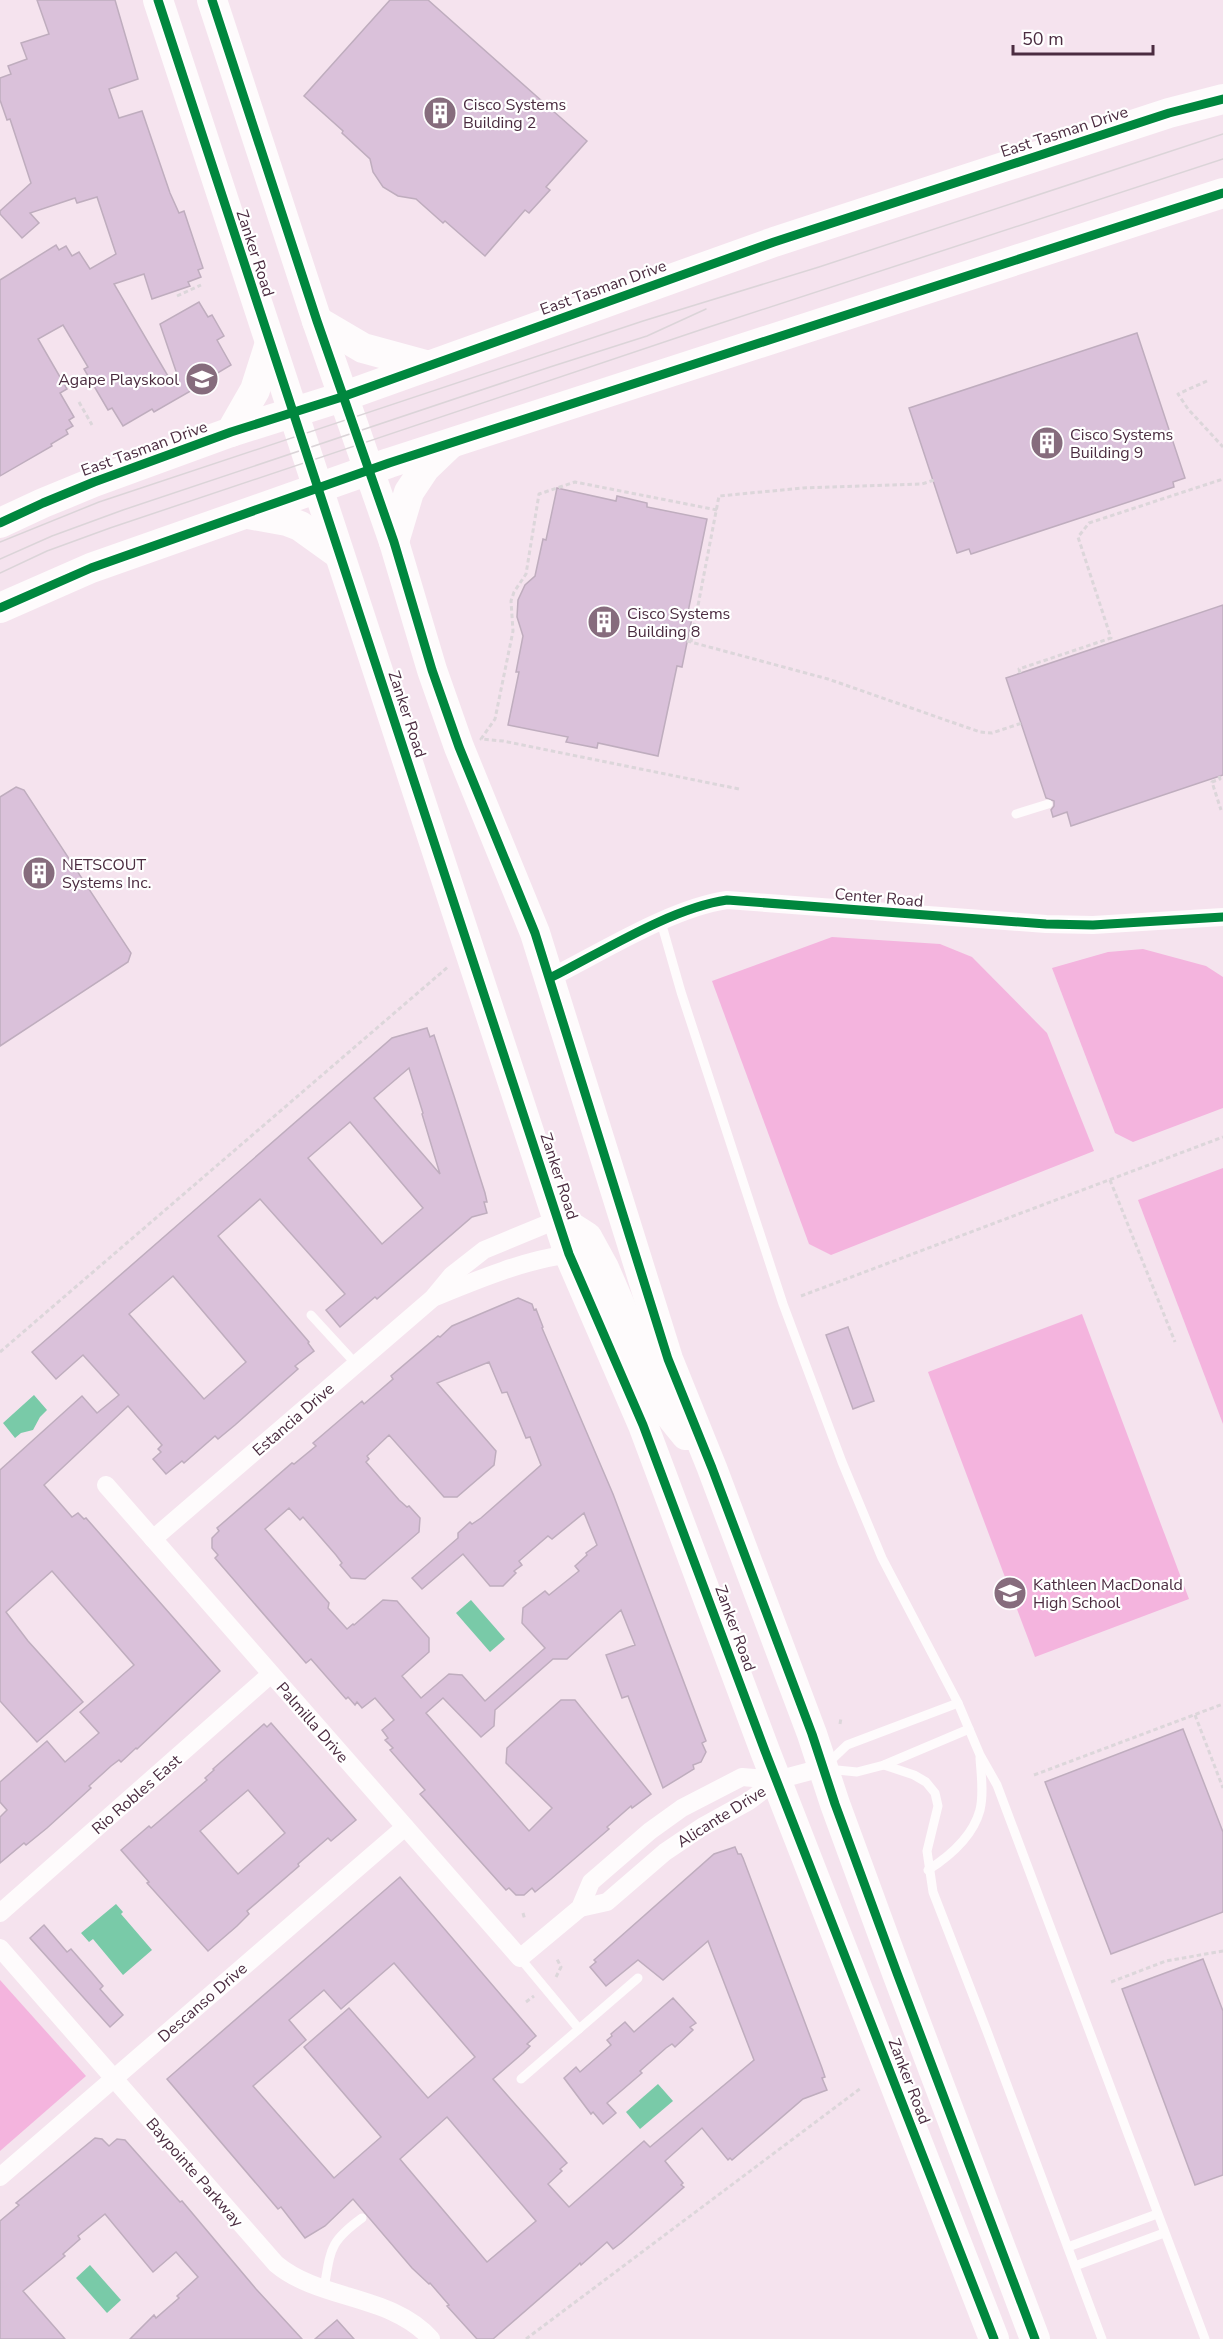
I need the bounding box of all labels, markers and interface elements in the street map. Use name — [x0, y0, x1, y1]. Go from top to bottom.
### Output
scale bar — [1013, 18, 1152, 56]
text: 50 m — [1022, 27, 1064, 51]
place label: Cisco Systems Building 2 — [463, 94, 566, 134]
building icon: Cisco Systems Building 2 — [422, 95, 458, 131]
street label: East Tasman Drive — [998, 101, 1131, 163]
street label: Zanker Road — [231, 207, 279, 300]
street label: East Tasman Drive — [537, 255, 670, 321]
school or university icon: Agape Playskool — [184, 361, 220, 397]
place label: Agape Playskool — [58, 369, 179, 391]
street label: East Tasman Drive — [78, 416, 211, 482]
place label: Cisco Systems Building 9 — [1070, 424, 1173, 464]
building icon: Cisco Systems Building 9 — [1029, 425, 1065, 461]
place label: Cisco Systems Building 8 — [627, 603, 730, 643]
building icon: Cisco Systems Building 8 — [586, 604, 622, 640]
street label: Zanker Road — [383, 668, 431, 761]
place label: NETSCOUT Systems Inc. — [62, 854, 151, 894]
building icon: NETSCOUT Systems Inc. — [21, 855, 57, 891]
street label: Center Road — [834, 883, 924, 913]
street label: Zanker Road — [535, 1130, 583, 1223]
street label: Estancia Drive — [248, 1378, 339, 1461]
place label: Kathleen MacDonald High School — [1033, 1574, 1183, 1614]
school or university icon: Kathleen MacDonald High School — [992, 1575, 1028, 1611]
street label: Zanker Road — [709, 1582, 761, 1674]
street label: Palmilla Drive — [271, 1678, 353, 1768]
street label: Rio Robles East — [87, 1749, 186, 1840]
street label: Alicante Drive — [673, 1781, 770, 1853]
street label: Descanso Drive — [153, 1958, 252, 2048]
street label: Zanker Road — [883, 2035, 936, 2127]
street label: Baypointe Parkway — [141, 2113, 248, 2233]

